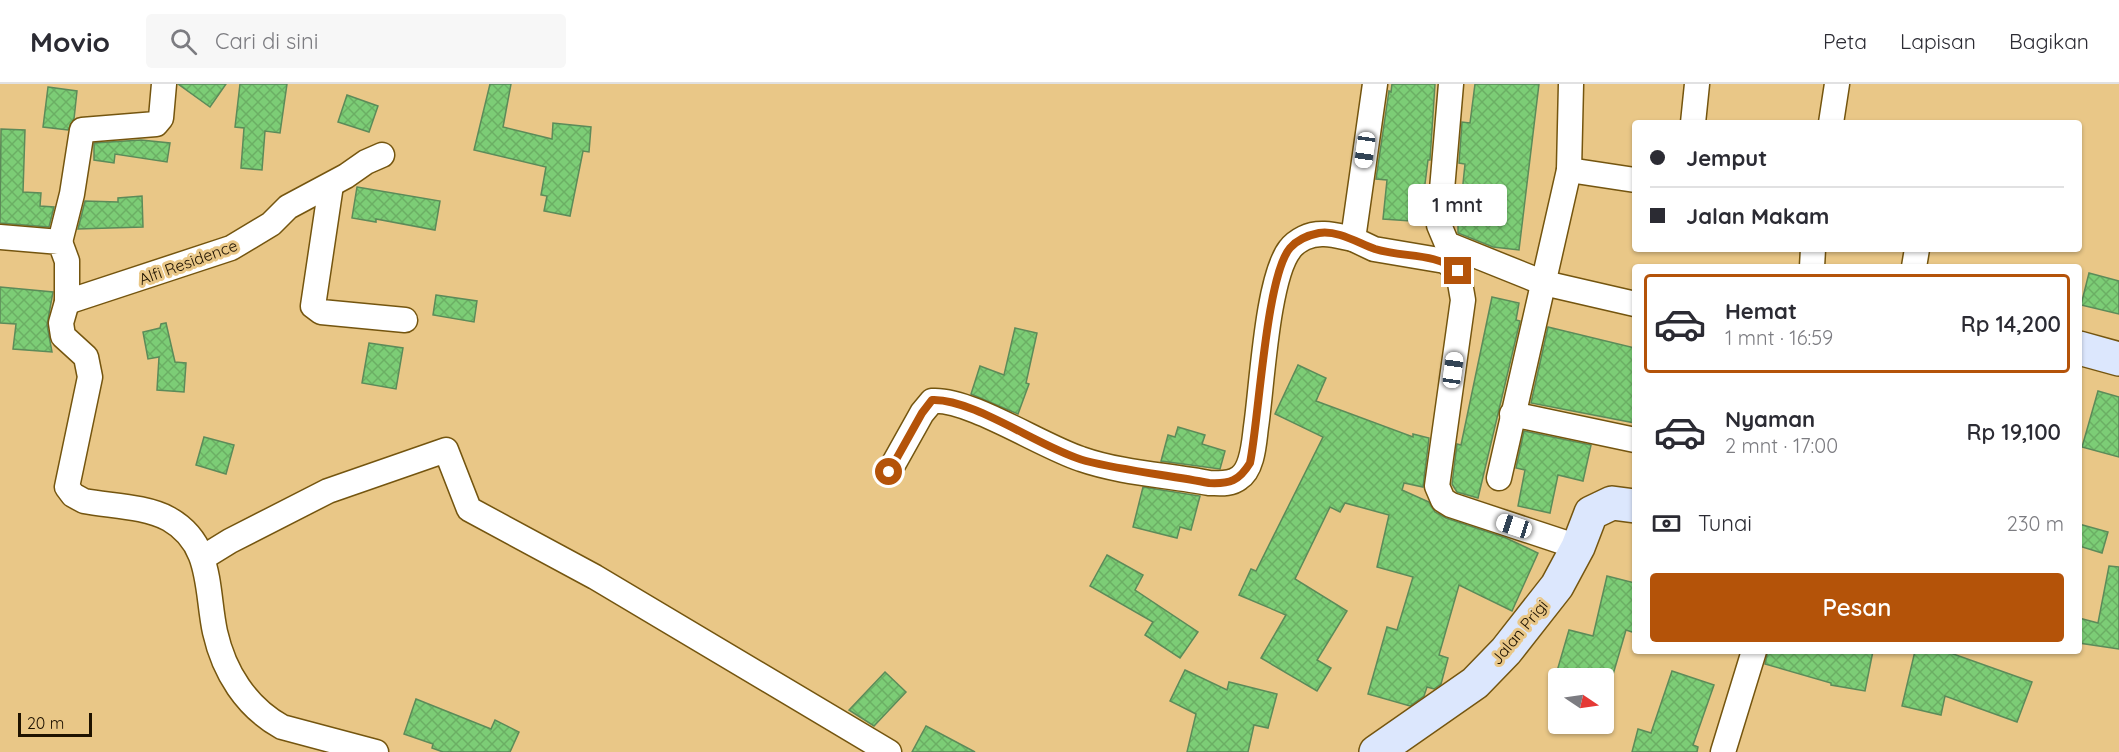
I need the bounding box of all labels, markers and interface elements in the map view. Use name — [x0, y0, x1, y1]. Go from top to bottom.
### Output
search box — [146, 14, 566, 68]
text: Movio — [30, 24, 110, 59]
icon: search — [167, 25, 200, 58]
text: Cari di sini — [215, 27, 318, 55]
text: Peta — [1823, 28, 1867, 54]
text: Lapisan — [1900, 28, 1976, 54]
text: Bagikan — [2009, 28, 2089, 54]
car — [1354, 131, 1376, 169]
text: Jemput — [1686, 144, 1767, 172]
callout: 1 mnt — [1408, 184, 1508, 226]
text: 1 mnt — [1432, 192, 1483, 217]
text: Jalan Makam — [1686, 202, 1829, 230]
street label: Alfi Residence — [136, 235, 240, 289]
route end — [1444, 257, 1471, 284]
icon: car — [1653, 297, 1707, 351]
text: Hemat — [1725, 297, 1797, 325]
text: Rp 14,200 — [1961, 310, 2061, 338]
text: 1 mnt · 16:59 — [1725, 325, 1833, 350]
car — [1442, 351, 1464, 389]
icon: car — [1653, 405, 1707, 459]
text: Nyaman — [1725, 405, 1815, 433]
text: Rp 19,100 — [1967, 418, 2061, 446]
text: 2 mnt · 17:00 — [1725, 433, 1838, 458]
route start — [875, 458, 902, 485]
icon: cash — [1650, 507, 1683, 540]
text: Tunai — [1698, 509, 1752, 537]
text: 230 m — [2007, 511, 2064, 536]
car — [1494, 512, 1534, 540]
button: Pesan — [1650, 573, 2064, 642]
street label: Jalan Prigi — [1486, 596, 1552, 668]
north arrow — [1548, 668, 1614, 734]
map controls — [1548, 668, 1614, 734]
scale bar — [18, 710, 92, 738]
text: 20 m — [27, 713, 64, 733]

